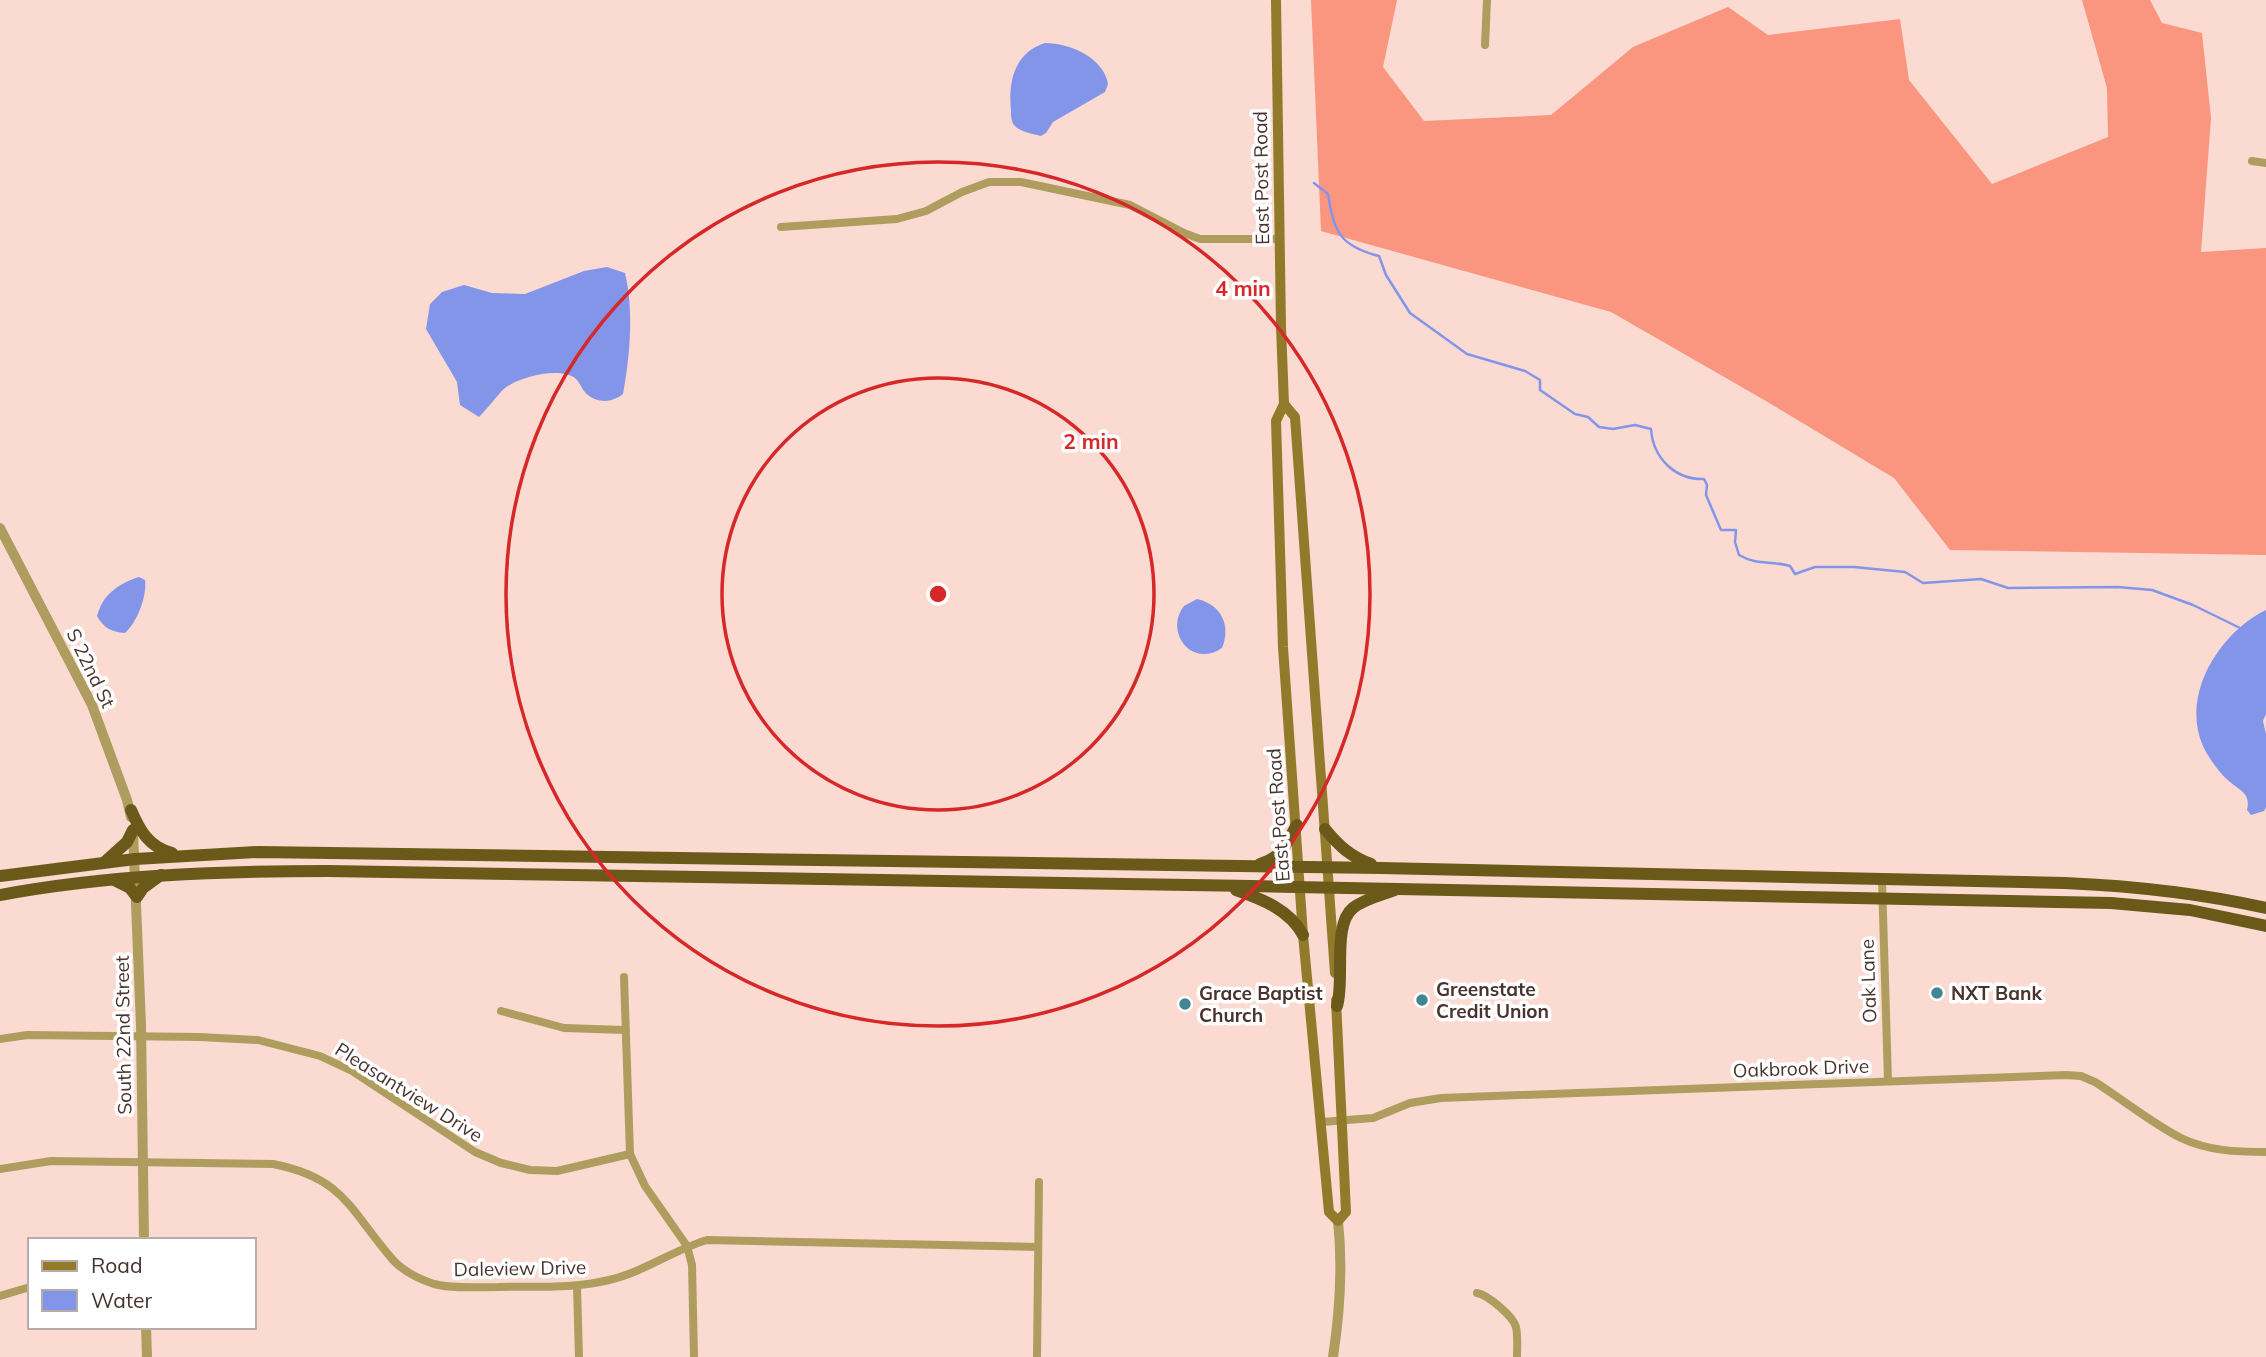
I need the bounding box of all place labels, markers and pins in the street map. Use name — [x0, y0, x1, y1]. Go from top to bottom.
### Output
centre of rings — [926, 582, 950, 606]
place label: Greenstate Credit Union — [1436, 977, 1549, 1023]
place label: Grace Baptist Church — [1199, 981, 1323, 1027]
place label: NXT Bank — [1951, 981, 2042, 1005]
marker: NXT Bank — [1929, 985, 1945, 1001]
marker: Greenstate Credit Union — [1414, 992, 1430, 1008]
marker: Grace Baptist Church — [1177, 996, 1193, 1012]

